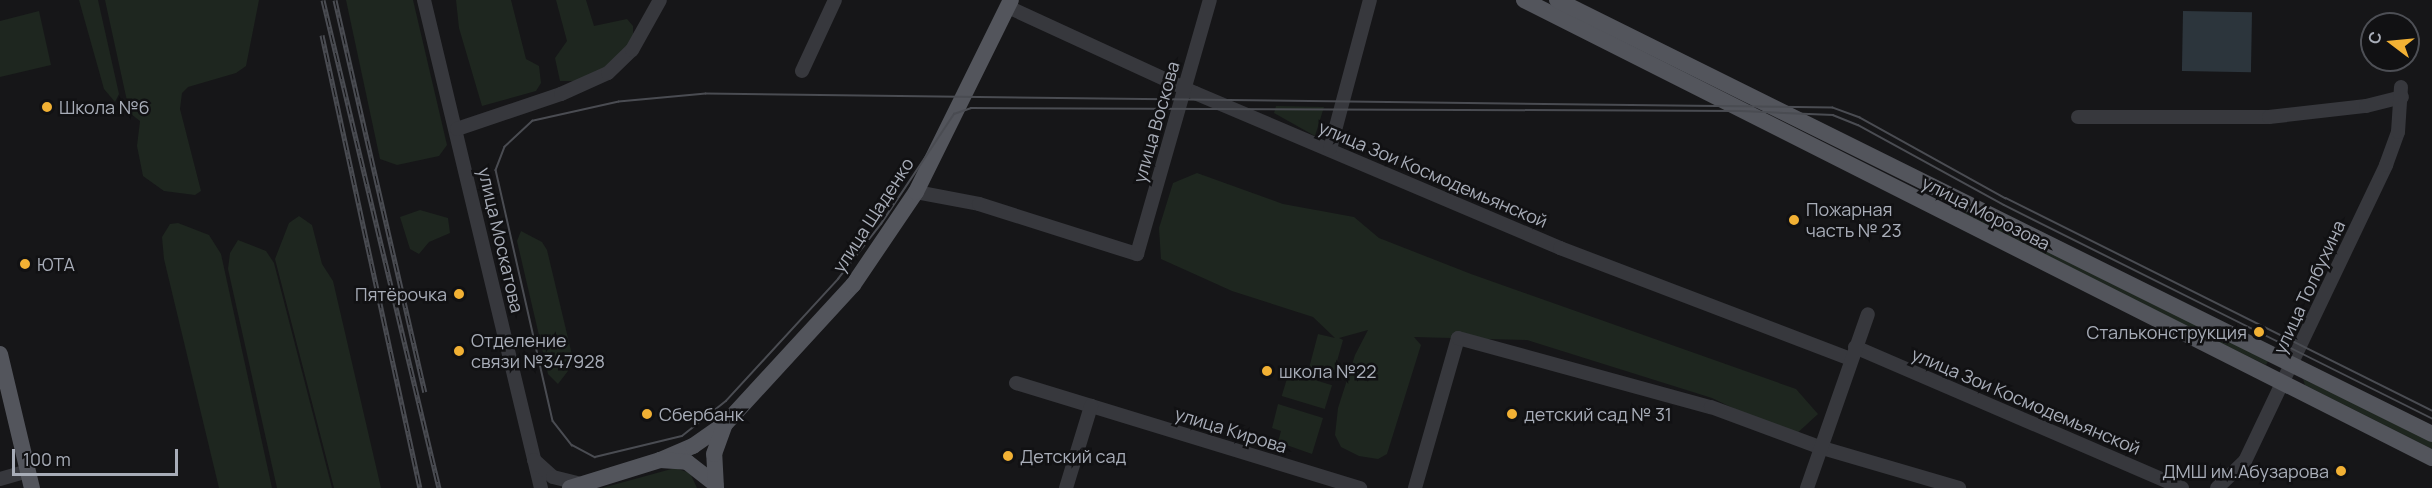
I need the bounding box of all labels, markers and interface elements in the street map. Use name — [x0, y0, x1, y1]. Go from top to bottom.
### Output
north arrow — [2360, 12, 2420, 72]
text: С — [2362, 29, 2387, 46]
street label: улица Воскова — [1128, 59, 1184, 185]
place label: Школа №6 — [59, 96, 150, 118]
marker: Школа №6 — [40, 100, 54, 114]
street label: улица Зои Космодемьянской — [1315, 116, 1551, 232]
street label: улица Щаденко — [828, 154, 918, 276]
street label: улица Москатова — [474, 165, 528, 315]
street label: улица Морозова — [1918, 171, 2054, 255]
place label: Пожарная часть № 23 — [1806, 199, 1902, 242]
marker: Пожарная часть № 23 — [1787, 213, 1801, 227]
street label: улица Толбухина — [2269, 217, 2349, 357]
place label: ЮТА — [37, 253, 75, 275]
marker: ЮТА — [18, 257, 32, 271]
place label: Пятёрочка — [355, 283, 447, 305]
marker: Пятёрочка — [452, 287, 466, 301]
place label: Стальконструкция — [2086, 321, 2247, 343]
marker: Стальконструкция — [2252, 325, 2266, 339]
place label: Отделение связи №347928 — [471, 330, 605, 372]
street label: улица Зои Космодемьянской — [1908, 343, 2144, 459]
marker: Отделение связи №347928 — [452, 344, 466, 358]
place label: школа №22 — [1279, 360, 1376, 382]
marker: школа №22 — [1260, 364, 1274, 378]
place label: Сбербанк — [659, 403, 744, 425]
street label: улица Кирова — [1172, 403, 1290, 457]
place label: детский сад № 31 — [1524, 403, 1672, 425]
marker: Сбербанк — [640, 407, 654, 421]
marker: детский сад № 31 — [1505, 407, 1519, 421]
scale bar — [15, 437, 182, 475]
place label: Детский сад — [1020, 445, 1126, 467]
text: 100 m — [23, 447, 71, 471]
marker: Детский сад — [1001, 449, 1015, 463]
place label: ДМШ им.Абузарова — [2162, 460, 2329, 482]
marker: ДМШ им.Абузарова — [2334, 464, 2348, 478]

